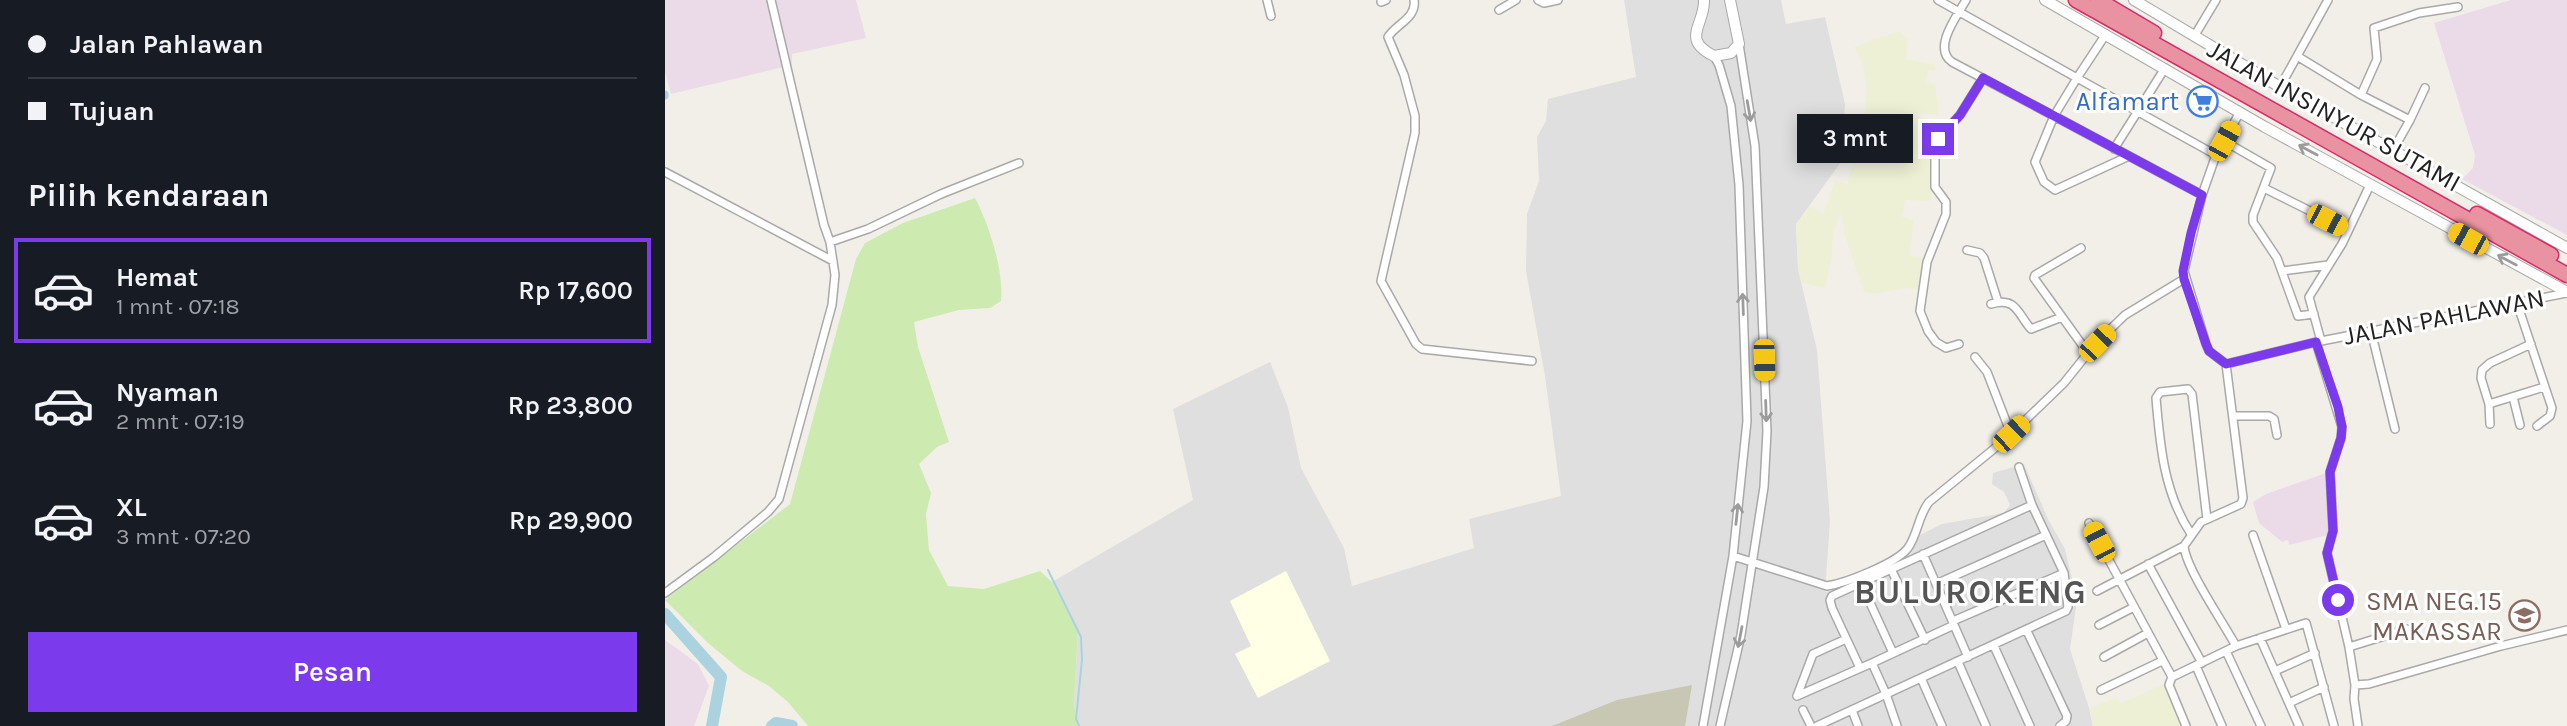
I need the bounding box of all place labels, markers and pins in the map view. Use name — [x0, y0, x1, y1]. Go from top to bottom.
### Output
supermarket icon: Alfamart — [2185, 84, 2219, 118]
place label: Alfamart — [2076, 86, 2179, 117]
place label: SMA NEG.15 MAKASSAR — [2366, 586, 2502, 647]
school or university icon: SMA NEG.15 MAKASSAR — [2508, 599, 2542, 633]

